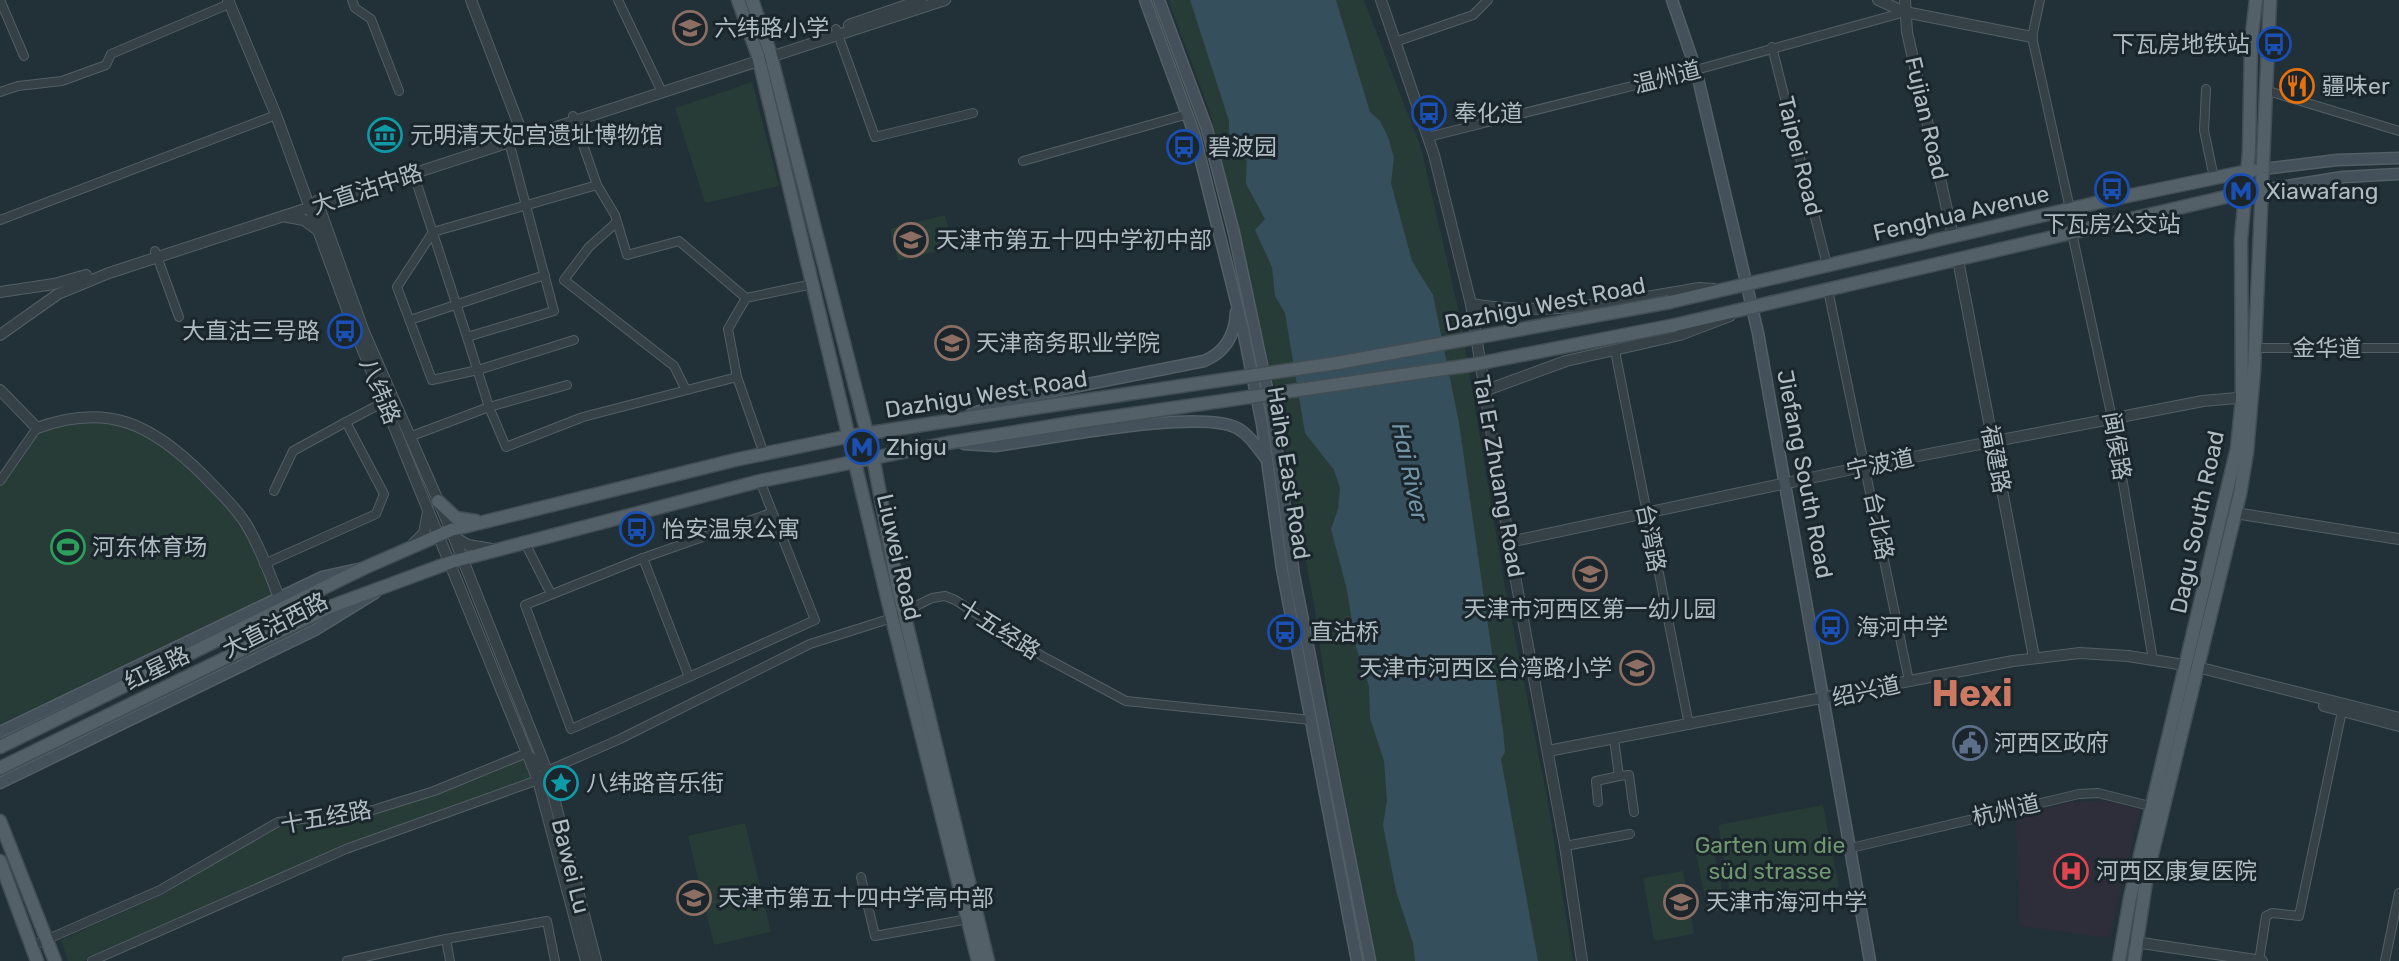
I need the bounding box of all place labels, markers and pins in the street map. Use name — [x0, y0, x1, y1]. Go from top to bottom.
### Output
school or university icon: 六纬路小学 — [671, 9, 709, 47]
place label: 六纬路小学 — [714, 14, 829, 42]
bus stop icon: 下瓦房地铁站 — [2255, 25, 2293, 63]
place label: 下瓦房地铁站 — [2112, 30, 2250, 58]
restaurant icon: 疆味er — [2278, 67, 2316, 105]
place label: 疆味er — [2322, 72, 2390, 100]
bus stop icon: 奉化道 — [1410, 94, 1448, 132]
place label: 奉化道 — [1454, 99, 1523, 127]
museum icon: 元明清天妃宫遗址博物馆 — [366, 116, 404, 154]
place label: 元明清天妃宫遗址博物馆 — [410, 121, 663, 149]
bus stop icon: 碧波园 — [1165, 128, 1203, 166]
place label: 碧波园 — [1208, 133, 1277, 161]
bus stop icon: 下瓦房公交站 — [2093, 170, 2131, 208]
metro station icon: Xiawafang — [2222, 172, 2260, 210]
place label: Xiawafang — [2266, 177, 2379, 205]
place label: 下瓦房公交站 — [2043, 210, 2181, 238]
school or university icon: 天津市第五十四中学初中部 — [892, 221, 930, 259]
place label: 天津市第五十四中学初中部 — [936, 226, 1212, 254]
bus stop icon: 大直沽三号路 — [326, 312, 364, 350]
place label: 大直沽三号路 — [182, 317, 320, 345]
school or university icon: 天津商务职业学院 — [933, 324, 971, 362]
place label: 天津商务职业学院 — [976, 329, 1160, 357]
metro station icon: Zhigu — [843, 428, 881, 466]
place label: Zhigu — [886, 433, 947, 461]
bus stop icon: 怡安温泉公寓 — [618, 510, 656, 548]
place label: 怡安温泉公寓 — [662, 515, 800, 543]
sports icon: 河东体育场 — [49, 528, 87, 566]
place label: 河东体育场 — [92, 533, 207, 561]
school or university icon: 天津市河西区第一幼儿园 — [1571, 555, 1609, 593]
place label: 天津市河西区第一幼儿园 — [1464, 595, 1717, 623]
bus stop icon: 海河中学 — [1812, 608, 1850, 646]
bus stop icon: 直沽桥 — [1266, 613, 1304, 651]
place label: 海河中学 — [1856, 613, 1948, 641]
place label: 直沽桥 — [1310, 618, 1379, 646]
school or university icon: 天津市河西区台湾路小学 — [1618, 649, 1656, 687]
place label: 天津市河西区台湾路小学 — [1359, 654, 1612, 682]
public building icon: 河西区政府 — [1951, 724, 1989, 762]
place label: 河西区政府 — [1994, 729, 2109, 757]
place icon: 八纬路音乐街 — [542, 764, 580, 802]
place label: 八纬路音乐街 — [586, 769, 724, 797]
hospital icon: 河西区康复医院 — [2052, 852, 2090, 890]
place label: 河西区康复医院 — [2096, 857, 2257, 885]
school or university icon: 天津市第五十四中学高中部 — [675, 879, 713, 917]
school or university icon: 天津市海河中学 — [1662, 883, 1700, 921]
place label: 天津市第五十四中学高中部 — [718, 884, 994, 912]
place label: 天津市海河中学 — [1706, 888, 1867, 916]

